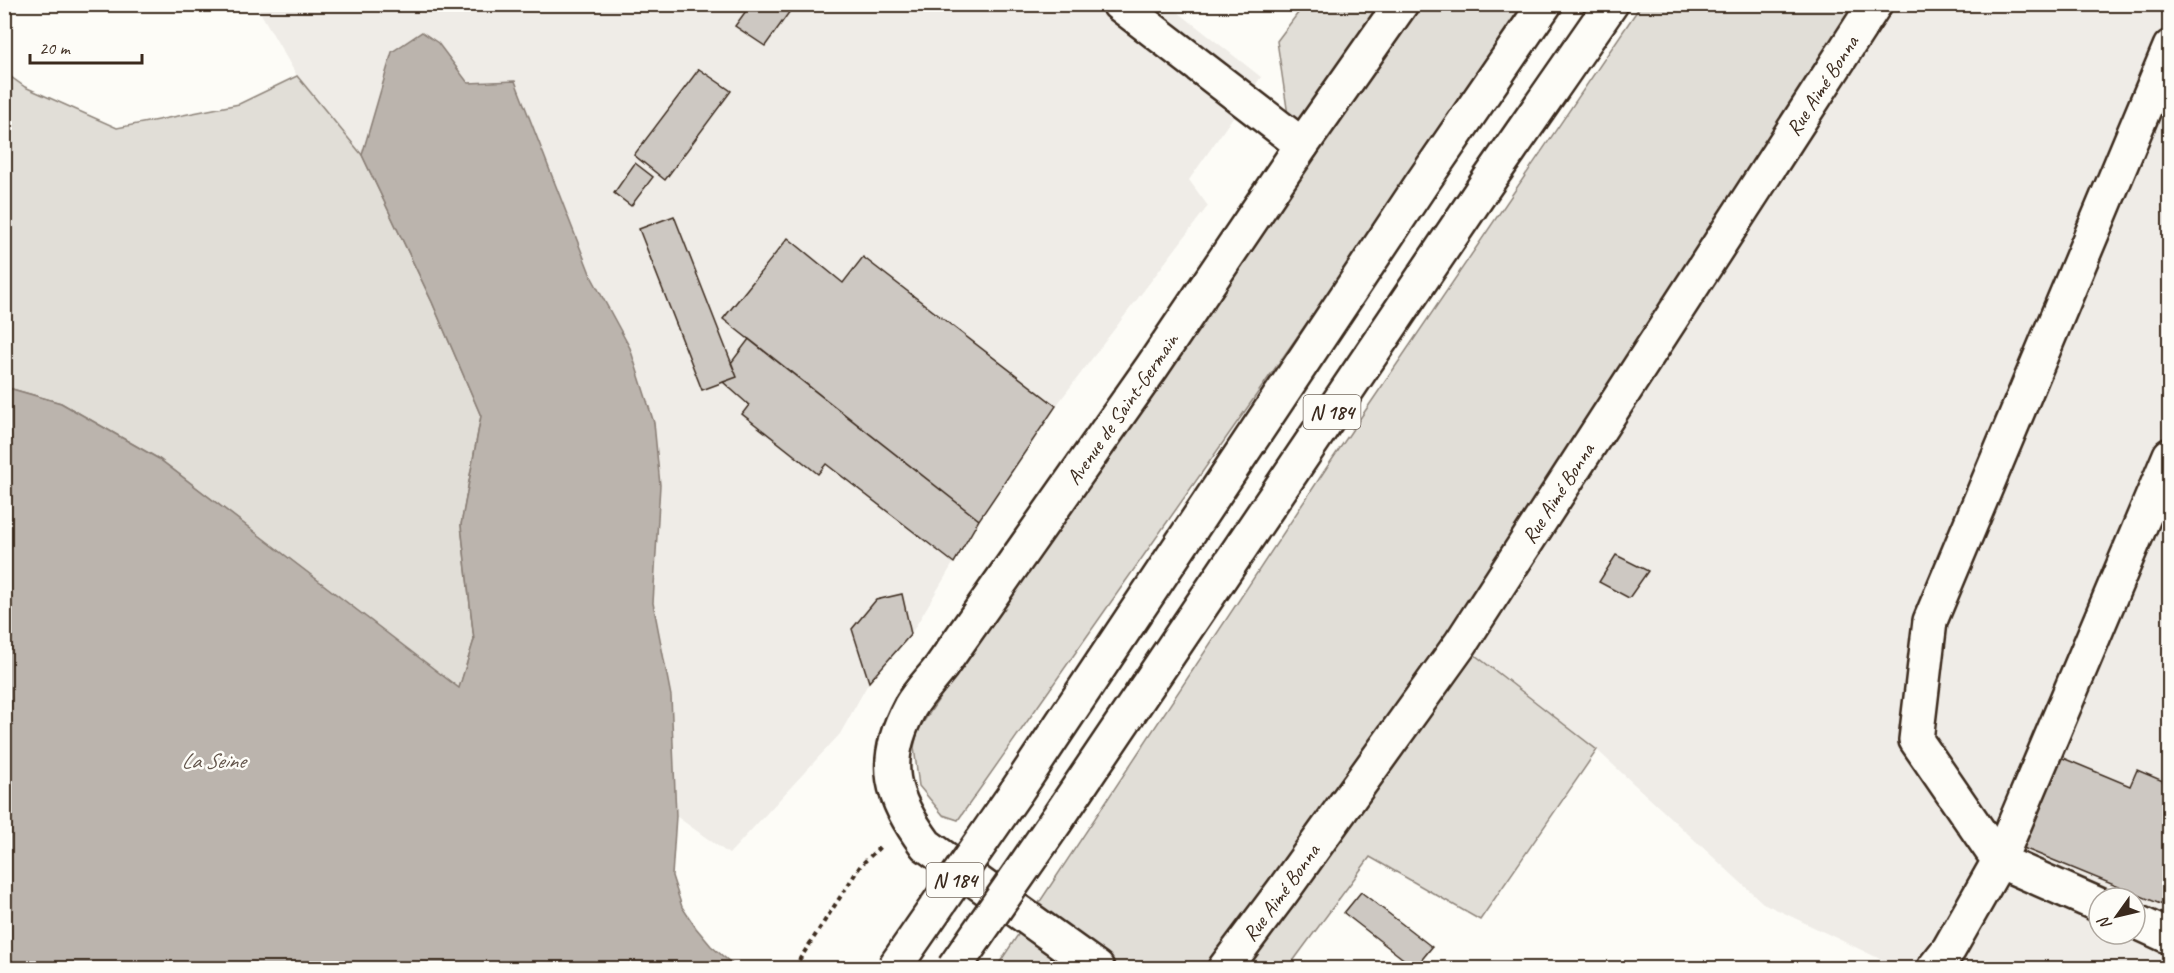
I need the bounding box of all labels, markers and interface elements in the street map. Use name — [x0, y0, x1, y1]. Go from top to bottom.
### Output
scale bar — [30, 27, 142, 65]
street label: Rue Aimé Bonna — [1780, 29, 1865, 140]
text: 20 m — [39, 37, 72, 59]
street label: Avenue de Saint-Germain — [1060, 327, 1185, 490]
road number: N 184 — [1304, 395, 1360, 429]
street label: Rue Aimé Bonna — [1516, 437, 1601, 548]
water label: La Seine — [181, 747, 249, 775]
street label: Rue Aimé Bonna — [1237, 838, 1326, 946]
road number: N 184 — [926, 863, 984, 897]
north arrow — [2087, 886, 2147, 946]
text: N — [2093, 912, 2116, 934]

